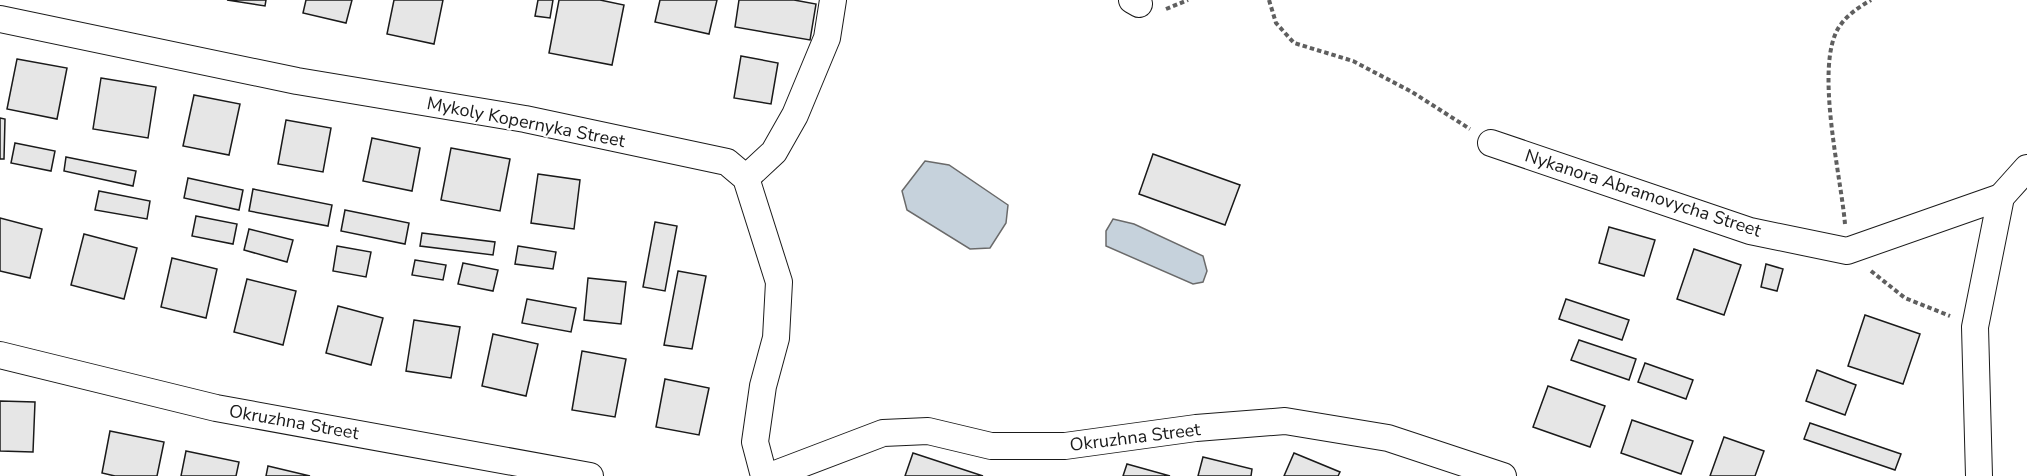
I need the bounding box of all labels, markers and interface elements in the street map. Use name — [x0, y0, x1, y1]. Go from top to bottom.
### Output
street label: Mykoly Kopernyka Street — [425, 91, 628, 153]
street label: Nykanora Abramovycha Street — [1522, 143, 1765, 243]
street label: Okruzhna Street — [227, 399, 361, 445]
street label: Okruzhna Street — [1068, 417, 1202, 457]

